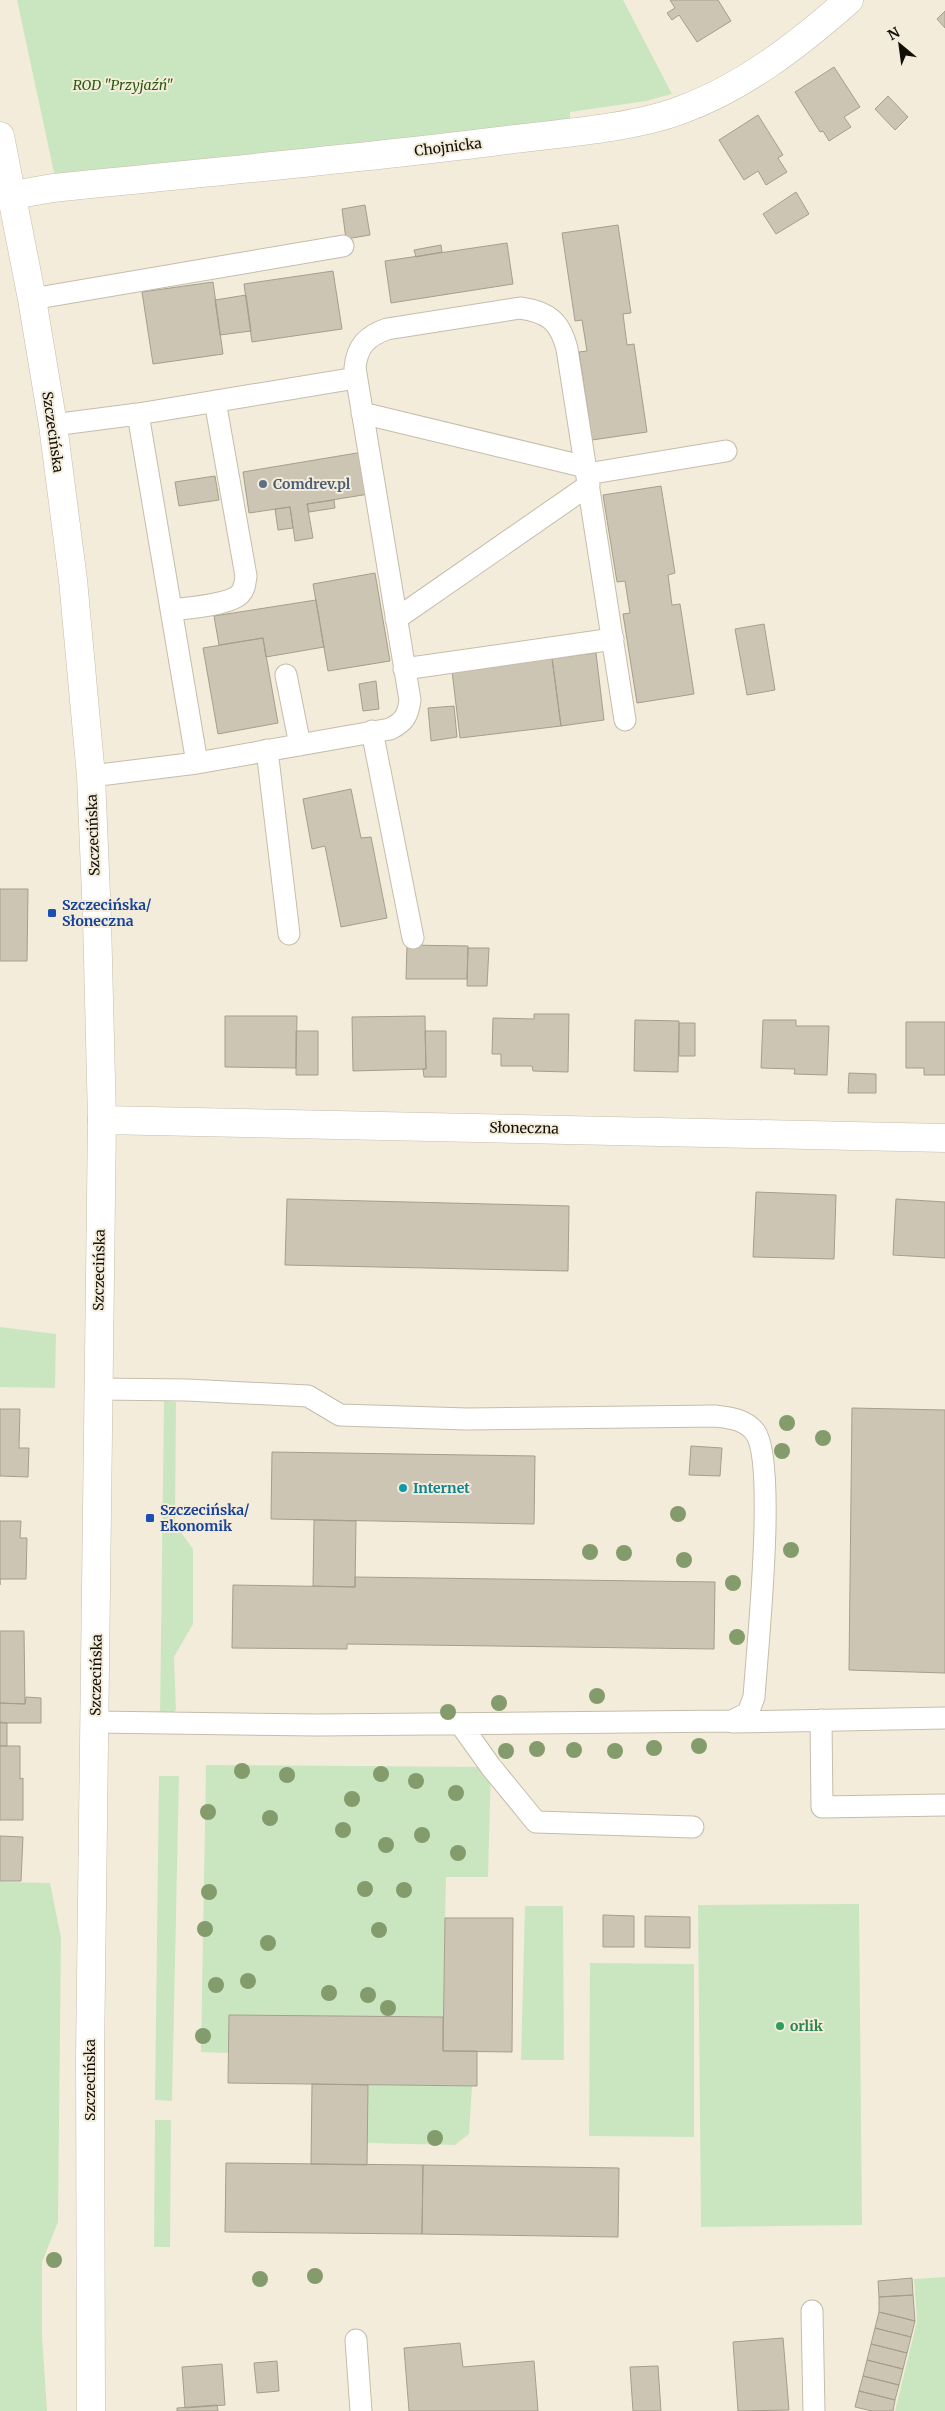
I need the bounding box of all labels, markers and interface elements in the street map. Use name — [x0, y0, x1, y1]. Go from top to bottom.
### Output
north arrow — [875, 20, 925, 70]
text: N — [884, 23, 903, 44]
park label: ROD "Przyjaźń" — [73, 76, 173, 94]
street label: Chojnicka — [413, 134, 483, 160]
street label: Szczecińska — [38, 390, 68, 474]
place label: Comdrev.pl — [273, 475, 351, 493]
marker: Comdrev.pl — [257, 478, 269, 490]
street label: Szczecińska — [83, 793, 103, 876]
place label: Szczecińska/ Słoneczna — [62, 896, 152, 930]
marker: Szczecińska/ Słoneczna — [46, 907, 58, 919]
street label: Słoneczna — [489, 1118, 559, 1138]
street label: Szczecińska — [89, 1228, 109, 1311]
place label: Internet — [413, 1479, 470, 1497]
marker: Internet — [397, 1482, 409, 1494]
place label: Szczecińska/ Ekonomik — [160, 1501, 250, 1535]
marker: Szczecińska/ Ekonomik — [144, 1512, 156, 1524]
street label: Szczecińska — [86, 1633, 106, 1716]
place label: orlik — [790, 2017, 824, 2035]
marker: orlik — [774, 2020, 786, 2032]
street label: Szczecińska — [81, 2039, 99, 2121]

